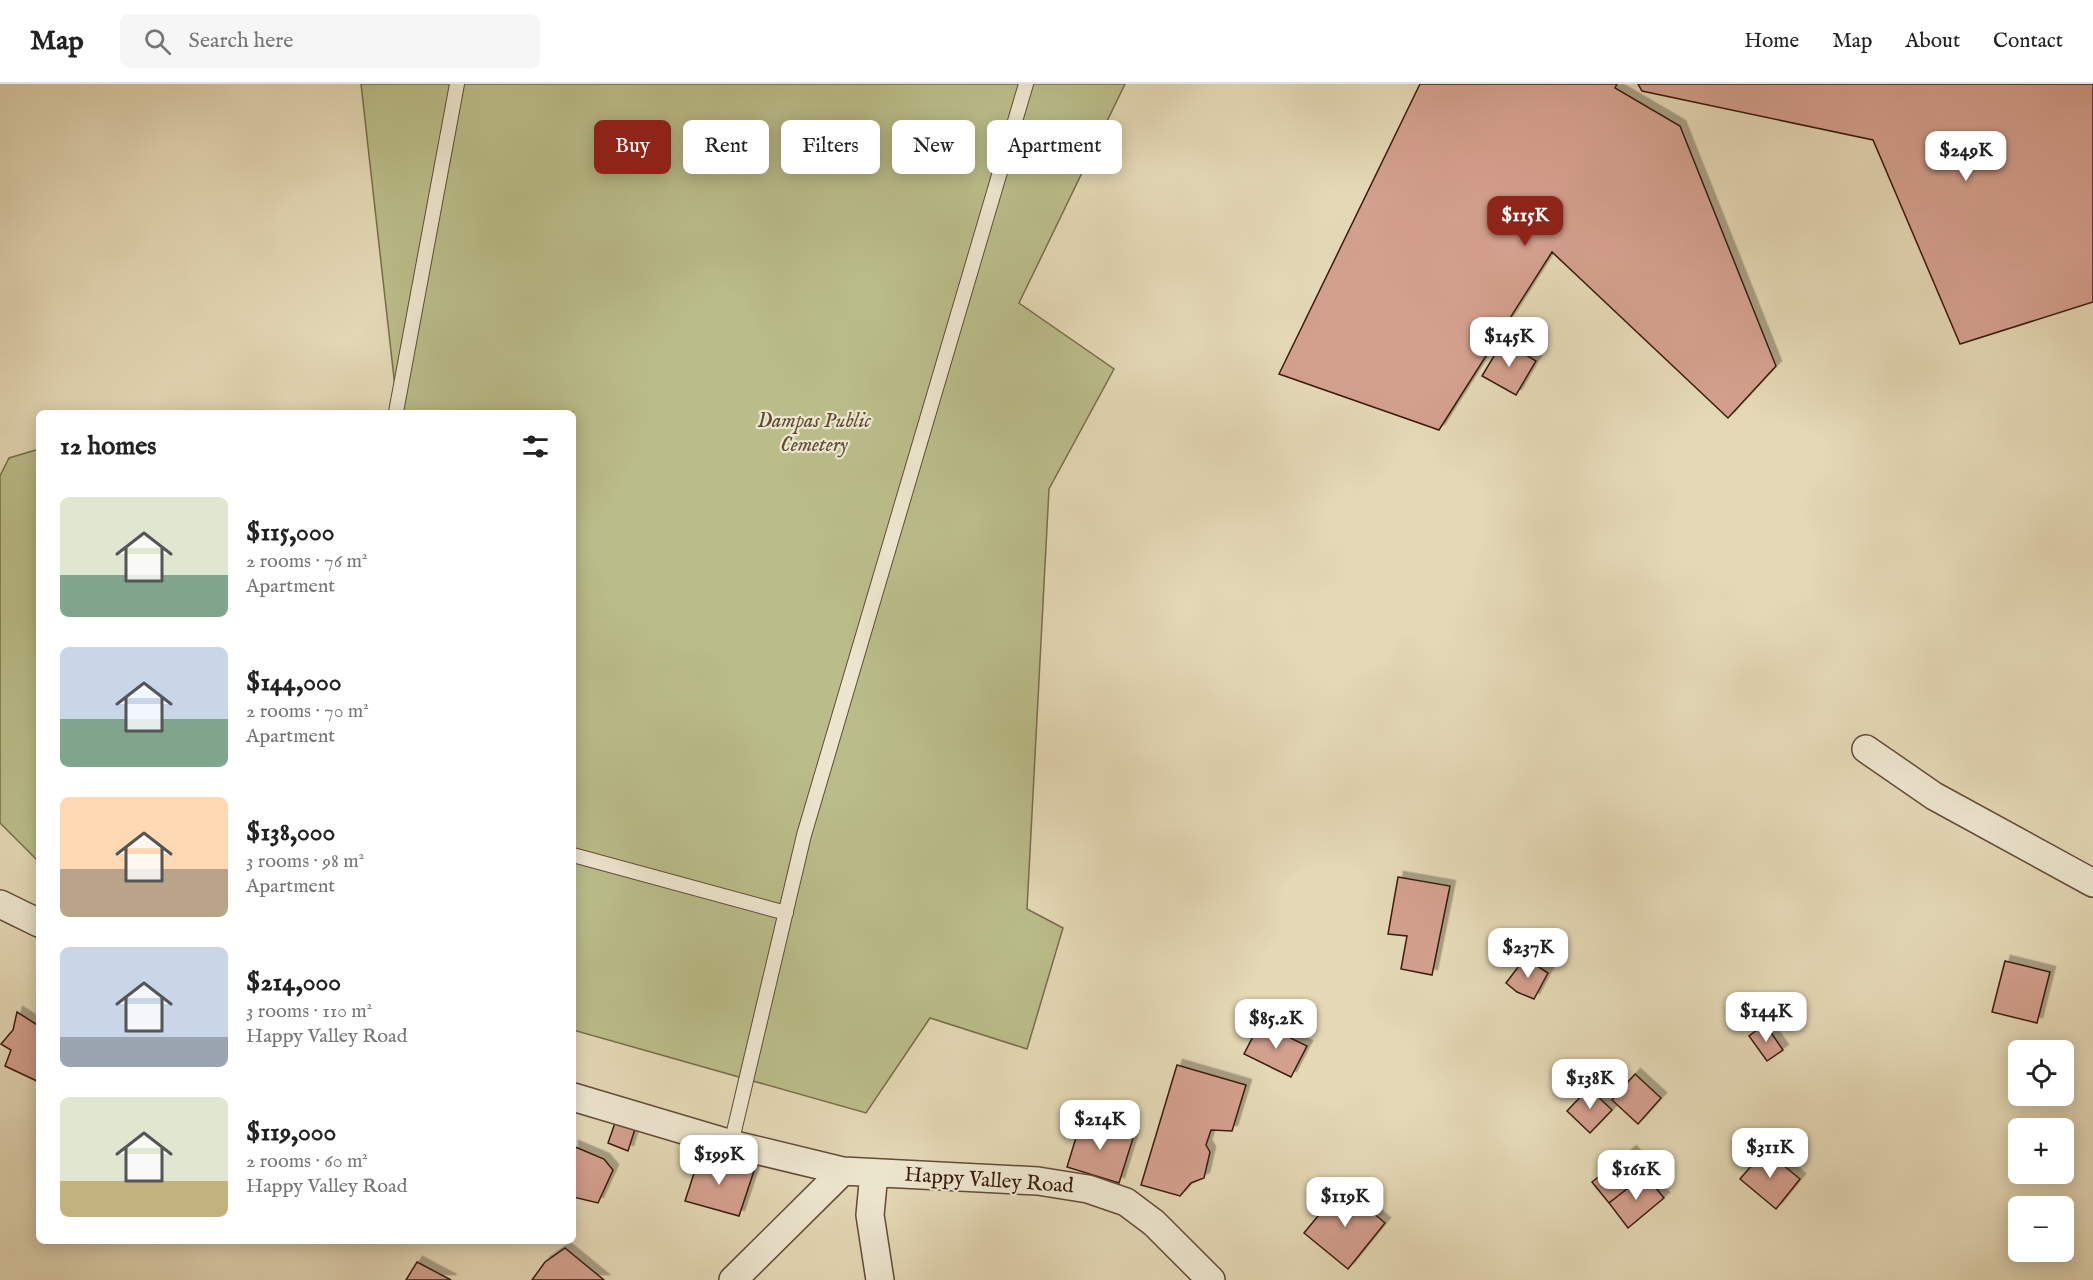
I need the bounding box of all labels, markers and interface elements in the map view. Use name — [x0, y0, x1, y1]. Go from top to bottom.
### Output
search box — [120, 14, 540, 68]
text: Map — [30, 24, 84, 59]
icon: search — [141, 25, 174, 58]
text: Search here — [189, 27, 293, 55]
text: Home — [1744, 28, 1799, 55]
text: Map — [1832, 28, 1872, 55]
text: About — [1905, 28, 1960, 55]
text: Contact — [1993, 28, 2063, 55]
chip: Buy — [594, 120, 671, 174]
chip: Rent — [683, 120, 769, 174]
chip: Filters — [781, 120, 880, 174]
chip: New — [892, 120, 975, 174]
chip: Apartment — [987, 120, 1122, 174]
pin: $249K — [1924, 131, 2008, 182]
text: $249K — [1939, 138, 1993, 163]
pin: $115K — [1483, 196, 1567, 247]
text: $115K — [1501, 203, 1549, 228]
pin: $145K — [1467, 317, 1551, 368]
text: $145K — [1484, 324, 1534, 349]
park label: Dampas Public Cemetery — [757, 408, 872, 459]
text: 12 homes — [60, 430, 156, 463]
icon: filters — [519, 430, 552, 463]
text: $115,000 — [246, 516, 334, 549]
icon: home — [108, 521, 180, 593]
text: 2 rooms · 76 m² — [246, 549, 367, 574]
text: Apartment — [246, 574, 335, 599]
text: $144,000 — [246, 666, 342, 699]
icon: home — [108, 671, 180, 743]
text: 2 rooms · 70 m² — [246, 699, 369, 724]
text: Apartment — [246, 724, 335, 749]
text: $138,000 — [246, 816, 335, 849]
icon: home — [108, 821, 180, 893]
text: 3 rooms · 98 m² — [246, 849, 364, 874]
text: Apartment — [246, 874, 335, 899]
pin: $237K — [1486, 928, 1570, 979]
text: $237K — [1502, 935, 1554, 960]
text: $214,000 — [246, 966, 341, 999]
icon: home — [108, 971, 180, 1043]
pin: $144K — [1724, 992, 1808, 1043]
text: 3 rooms · 110 m² — [246, 999, 372, 1024]
pin: $85.2K — [1227, 999, 1325, 1050]
text: $144K — [1740, 999, 1792, 1024]
text: $85.2K — [1249, 1006, 1303, 1031]
text: Happy Valley Road — [246, 1024, 407, 1049]
map controls — [2008, 1040, 2074, 1262]
button: locate — [2008, 1040, 2074, 1106]
pin: $138K — [1548, 1059, 1632, 1110]
text: $138K — [1566, 1066, 1614, 1091]
pin: $214K — [1058, 1100, 1142, 1151]
text: $214K — [1074, 1107, 1126, 1132]
text: $119,000 — [246, 1116, 336, 1149]
button: + — [2008, 1118, 2074, 1184]
icon: home — [108, 1121, 180, 1193]
pin: $311K — [1728, 1128, 1812, 1179]
pin: $199K — [677, 1135, 761, 1186]
text: $311K — [1746, 1135, 1794, 1160]
text: $199K — [694, 1142, 744, 1167]
text: 2 rooms · 60 m² — [246, 1149, 368, 1174]
pin: $161K — [1594, 1150, 1678, 1201]
text: $161K — [1612, 1157, 1660, 1182]
street label: Happy Valley Road — [904, 1162, 1075, 1200]
text: Happy Valley Road — [246, 1174, 407, 1199]
pin: $119K — [1303, 1177, 1387, 1228]
text: $119K — [1320, 1184, 1370, 1209]
button: − — [2008, 1196, 2074, 1262]

